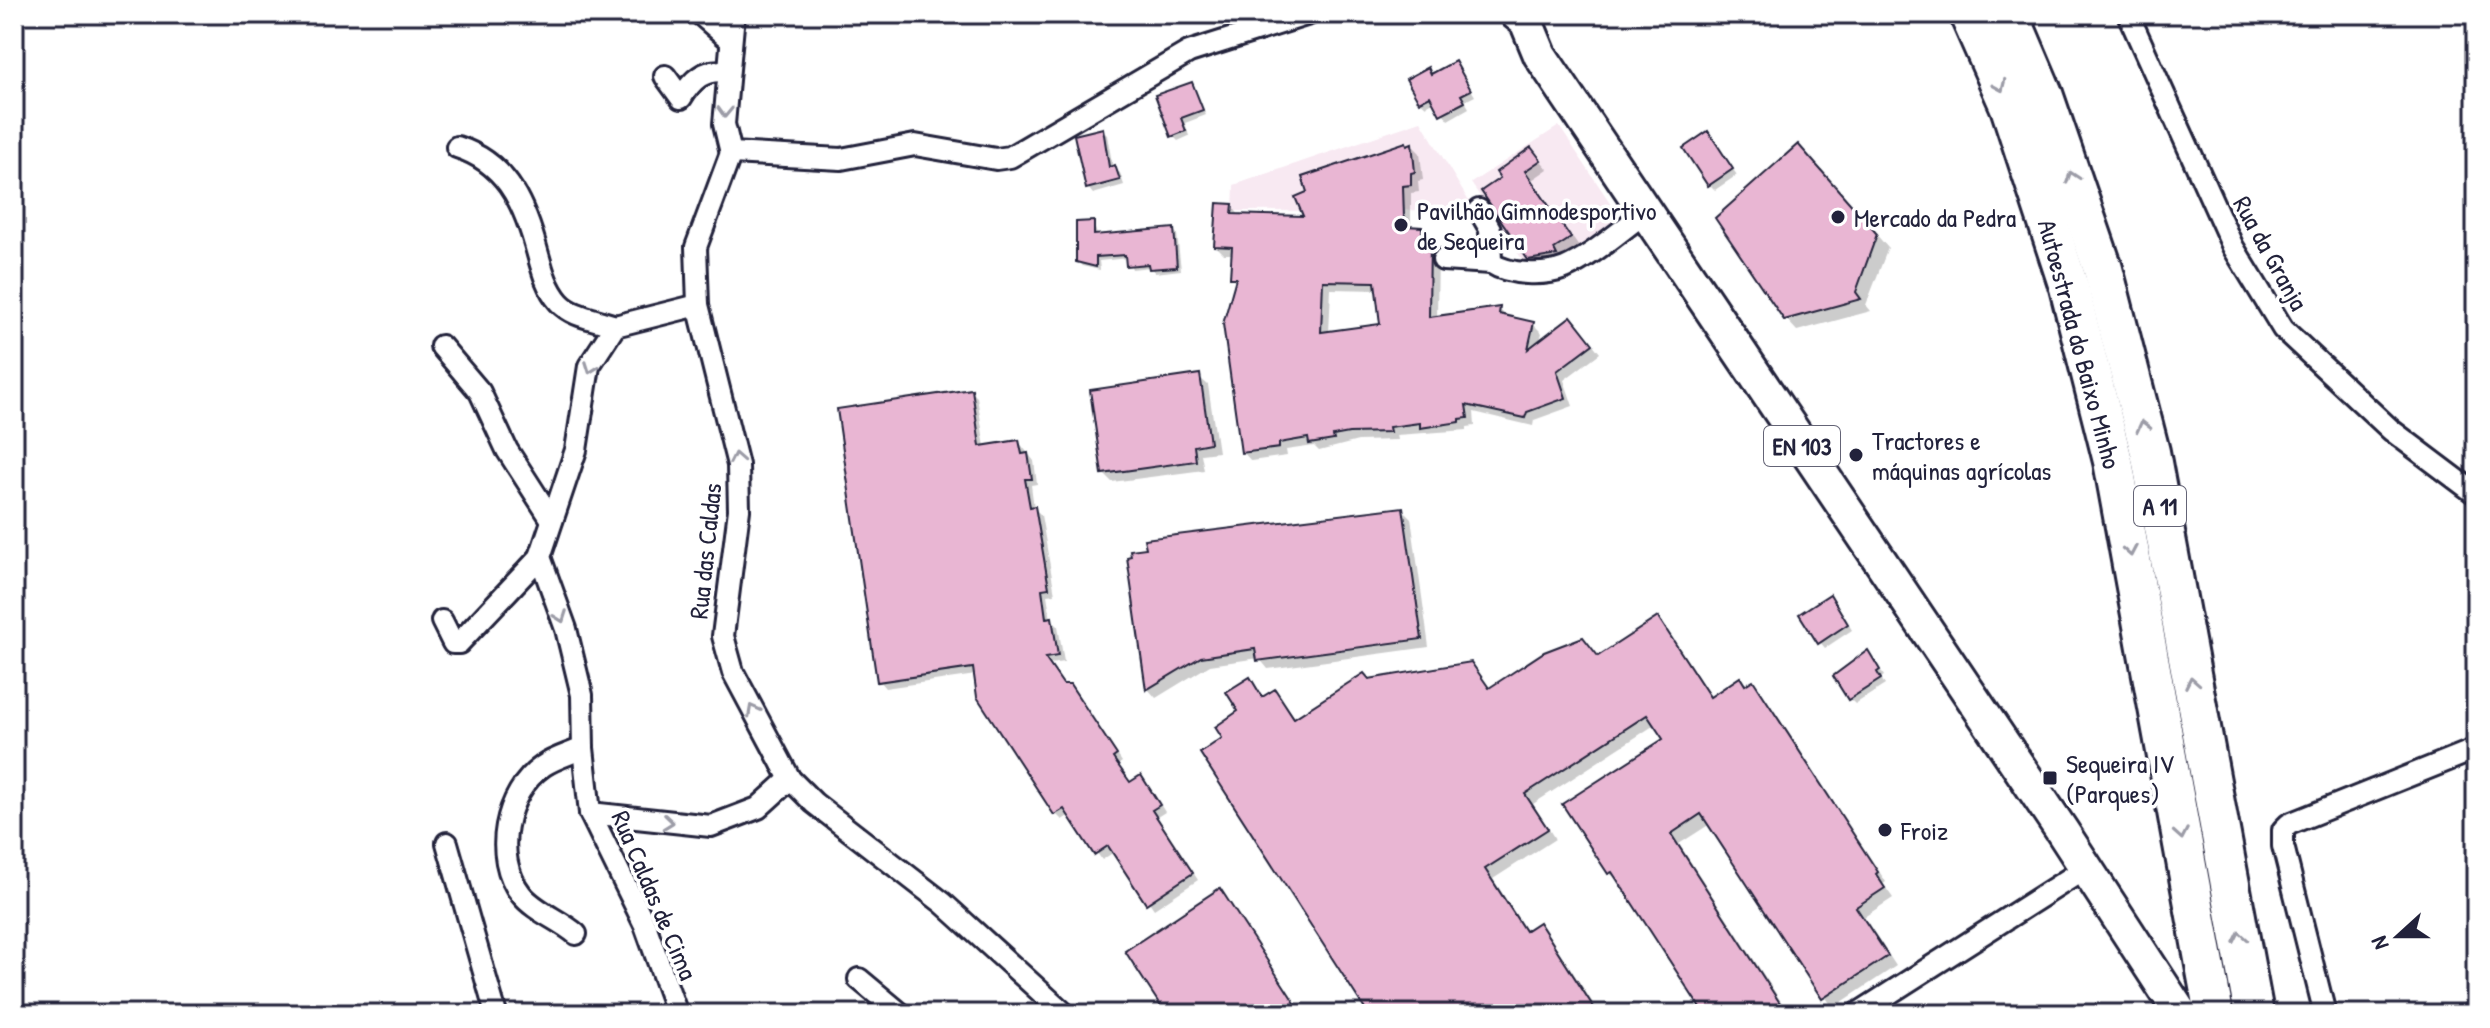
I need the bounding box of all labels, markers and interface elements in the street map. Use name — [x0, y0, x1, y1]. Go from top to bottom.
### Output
one-way arrow — [1991, 77, 2007, 92]
one-way arrow — [716, 106, 734, 119]
one-way arrow — [2065, 170, 2081, 184]
street label: Rua da Granja — [2225, 190, 2317, 316]
place label: Pavilhão Gimnodesportivo de Sequeira — [1417, 193, 1656, 258]
place label: Mercado da Pedra — [1854, 200, 2016, 235]
marker: Mercado da Pedra — [1829, 208, 1847, 226]
marker: Pavilhão Gimnodesportivo de Sequeira — [1392, 216, 1410, 234]
street label: Autoestrada do Baixo Minho — [2030, 216, 2130, 472]
one-way arrow — [585, 360, 601, 374]
one-way arrow — [2135, 420, 2152, 434]
place label: Tractores e máquinas agrícolas — [1872, 423, 2051, 488]
road number: EN 103 — [1764, 426, 1840, 466]
marker: Tractores e máquinas agrícolas — [1847, 446, 1865, 464]
one-way arrow — [728, 452, 745, 466]
street label: Rua das Caldas — [680, 481, 730, 621]
road number: A 11 — [2134, 486, 2186, 526]
one-way arrow — [2120, 544, 2137, 558]
one-way arrow — [551, 609, 568, 623]
one-way arrow — [2185, 675, 2202, 688]
one-way arrow — [748, 704, 763, 719]
place label: Sequeira IV (Parques) — [2066, 746, 2174, 811]
marker: Sequeira IV (Parques) — [2041, 769, 2059, 787]
street label: Rua Caldas de Cima — [604, 805, 706, 985]
one-way arrow — [662, 813, 675, 830]
place label: Froiz — [1900, 813, 1948, 848]
marker: Froiz — [1876, 821, 1894, 839]
one-way arrow — [2172, 827, 2189, 841]
north arrow — [2358, 896, 2438, 976]
one-way arrow — [2232, 931, 2249, 944]
text: N — [2363, 932, 2395, 954]

